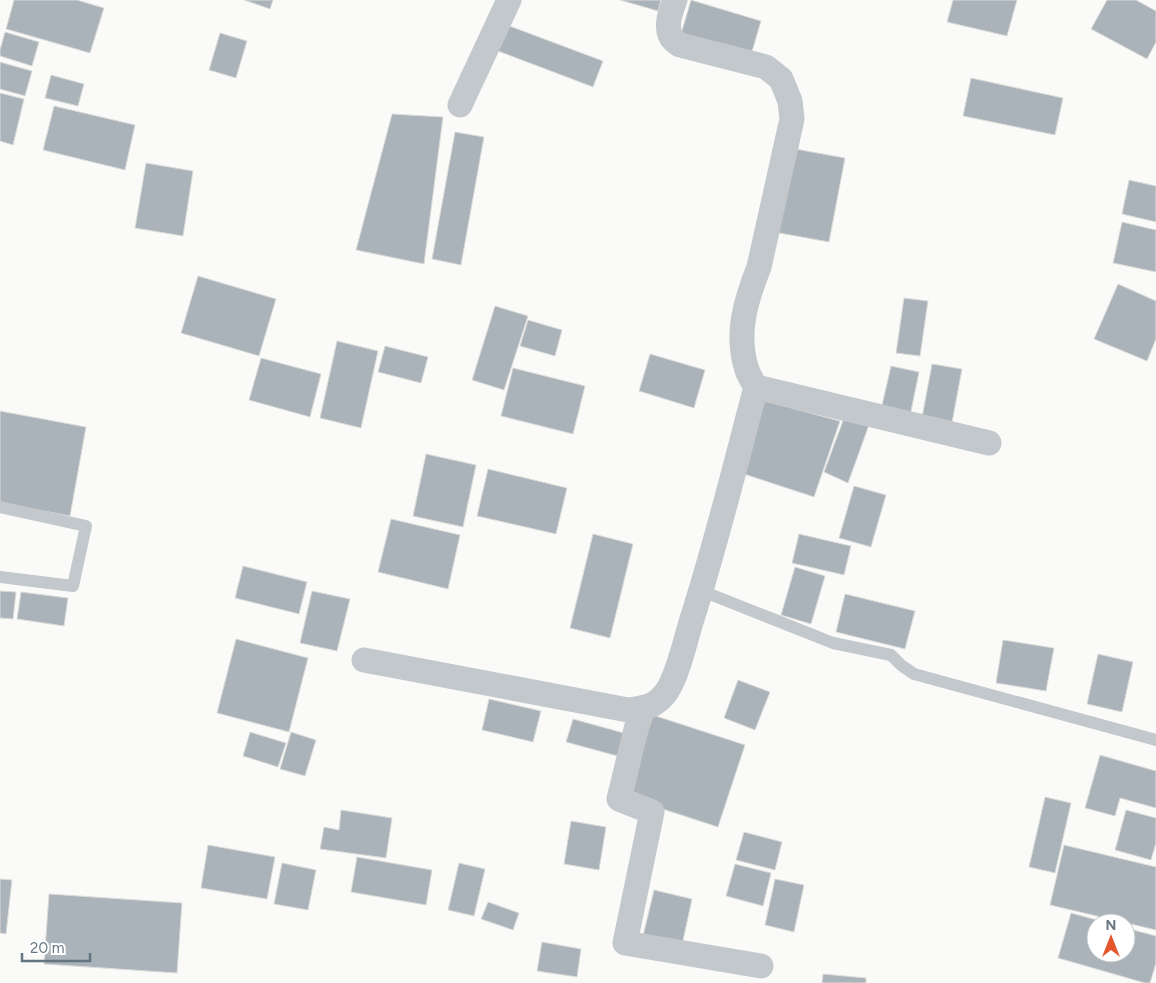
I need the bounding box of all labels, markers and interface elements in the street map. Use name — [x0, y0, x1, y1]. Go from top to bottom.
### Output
north arrow — [1086, 913, 1136, 963]
text: N — [1106, 917, 1116, 934]
scale bar — [22, 930, 90, 962]
text: 20 m — [30, 939, 64, 957]

